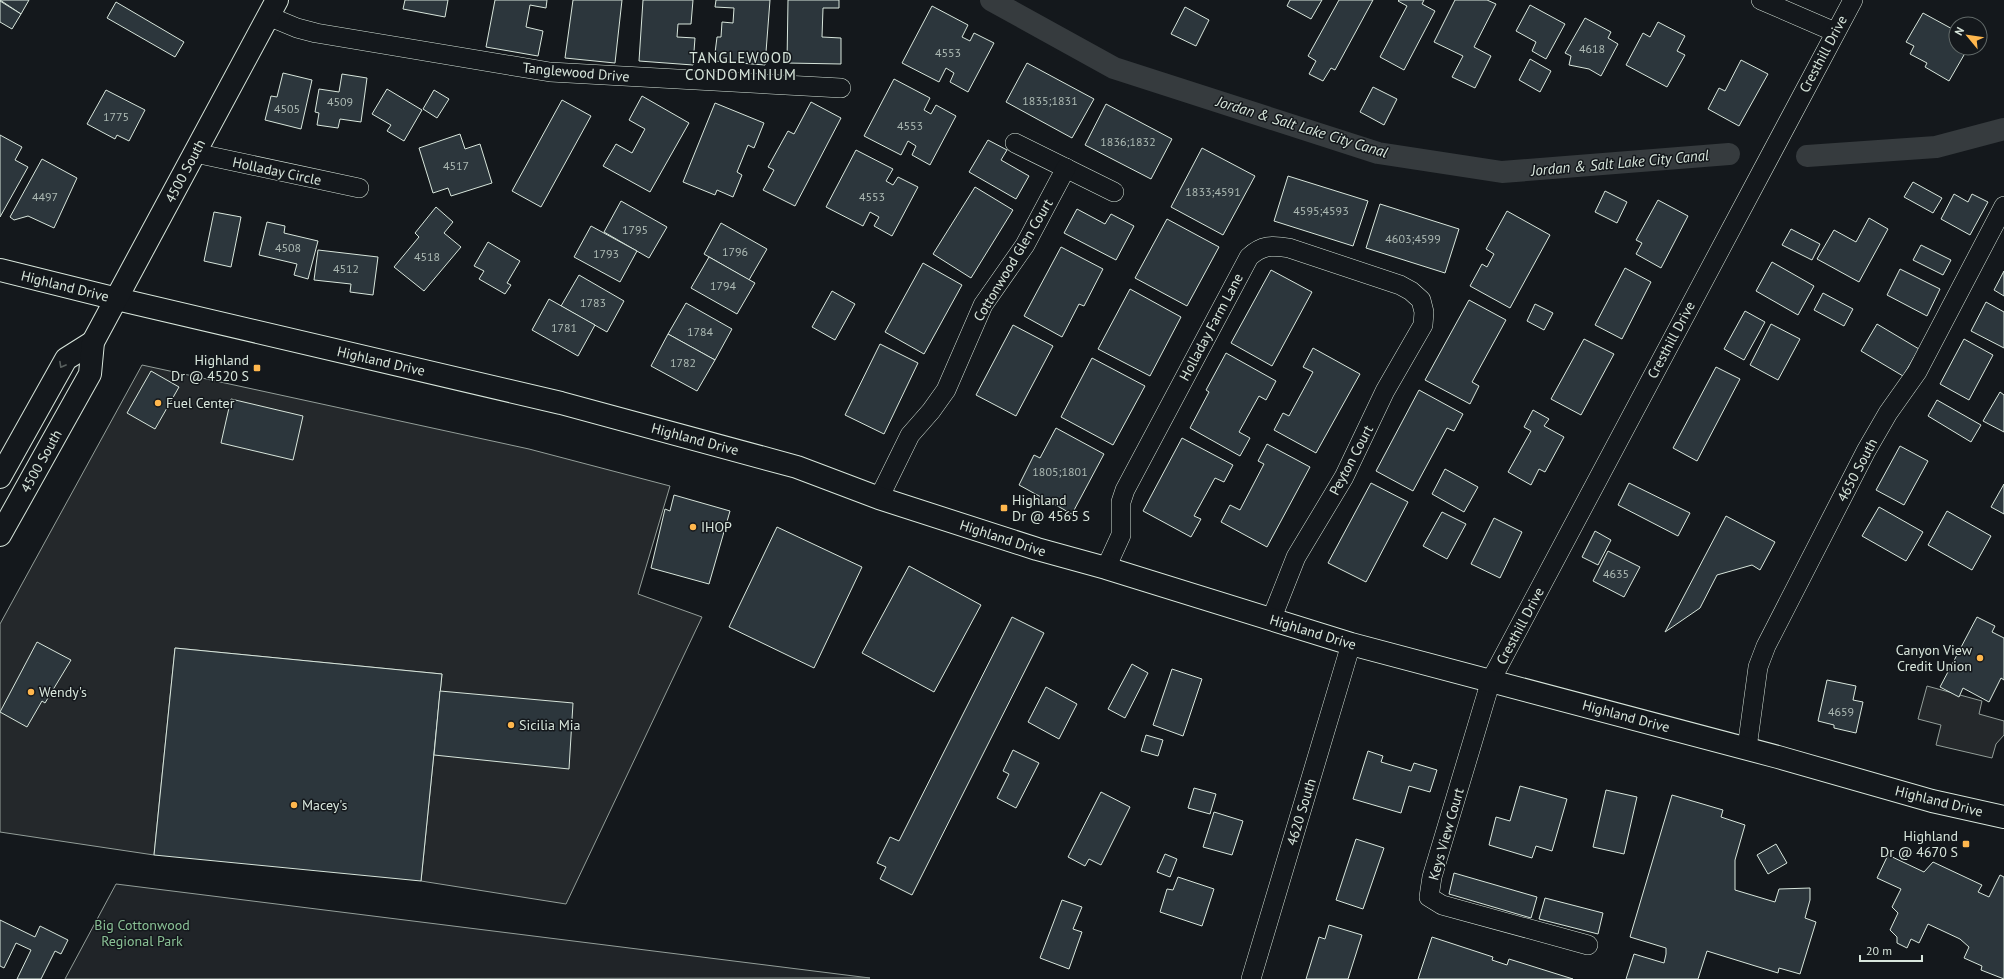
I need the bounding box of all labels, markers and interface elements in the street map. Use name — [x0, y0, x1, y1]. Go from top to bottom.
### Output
street label: Cresthill Drive — [1795, 12, 1851, 96]
north arrow — [1948, 16, 1988, 56]
text: N — [1951, 25, 1967, 38]
house number: 4618 — [1579, 41, 1605, 56]
house number: 4553 — [935, 45, 961, 60]
district label: TANGLEWOOD CONDOMINIUM — [685, 48, 797, 84]
street label: Tanglewood Drive — [522, 58, 630, 86]
water label: Jordan & Salt Lake City Canal — [1213, 91, 1390, 162]
house number: 1835;1831 — [1022, 93, 1078, 108]
house number: 4509 — [327, 94, 353, 109]
house number: 4505 — [274, 101, 300, 116]
house number: 1775 — [103, 109, 129, 124]
house number: 4553 — [897, 118, 923, 133]
house number: 1836;1832 — [1100, 134, 1156, 149]
street label: 4500 South — [161, 136, 209, 206]
water label: Jordan & Salt Lake City Canal — [1529, 145, 1710, 180]
street label: Holladay Circle — [231, 153, 323, 189]
house number: 4517 — [443, 158, 469, 173]
house number: 1833;4591 — [1185, 184, 1241, 199]
house number: 4497 — [32, 189, 58, 204]
house number: 4553 — [859, 189, 885, 204]
street label: Cottonwood Glen Court — [969, 195, 1057, 324]
house number: 4595;4593 — [1293, 203, 1349, 218]
house number: 1795 — [622, 222, 648, 237]
house number: 4603;4599 — [1385, 231, 1441, 246]
house number: 4508 — [275, 240, 301, 255]
house number: 1796 — [722, 244, 748, 259]
house number: 1793 — [593, 246, 619, 261]
house number: 4518 — [414, 249, 440, 264]
house number: 4512 — [333, 261, 359, 276]
street label: Highland Drive — [19, 266, 111, 306]
street label: Holladay Farm Lane — [1175, 270, 1247, 384]
house number: 1794 — [710, 278, 737, 293]
house number: 1783 — [580, 295, 606, 310]
street label: Cresthill Drive — [1643, 298, 1699, 382]
house number: 1781 — [551, 320, 577, 335]
house number: 1784 — [687, 324, 714, 339]
street label: Highland Drive — [335, 342, 427, 380]
place label: Highland Dr @ 4520 S — [171, 351, 249, 385]
house number: 1782 — [670, 355, 696, 370]
one-way arrow — [60, 361, 67, 368]
marker: Highland Dr @ 4520 S — [252, 363, 262, 373]
place label: Fuel Center — [166, 394, 235, 412]
marker: Fuel Center — [153, 398, 163, 408]
street label: Highland Drive — [649, 419, 741, 459]
street label: Peyton Court — [1325, 422, 1377, 498]
street label: 4500 South — [16, 426, 66, 496]
street label: 4650 South — [1833, 435, 1881, 505]
house number: 1805;1801 — [1032, 464, 1088, 479]
place label: Highland Dr @ 4565 S — [1012, 491, 1090, 525]
marker: Highland Dr @ 4565 S — [999, 503, 1009, 513]
street label: Highland Drive — [958, 516, 1048, 560]
place label: IHOP — [701, 518, 732, 536]
marker: IHOP — [688, 522, 698, 532]
house number: 4635 — [1603, 566, 1629, 581]
street label: Cresthill Drive — [1492, 584, 1548, 668]
street label: Highland Drive — [1267, 610, 1359, 654]
place label: Canyon View Credit Union — [1896, 641, 1973, 675]
marker: Canyon View Credit Union — [1975, 653, 1985, 663]
place label: Wendy's — [39, 683, 87, 701]
marker: Wendy's — [26, 687, 36, 697]
street label: Highland Drive — [1580, 696, 1672, 736]
house number: 4659 — [1828, 704, 1854, 719]
place label: Sicilia Mia — [519, 716, 581, 734]
marker: Sicilia Mia — [506, 720, 516, 730]
street label: 4620 South — [1282, 776, 1320, 848]
street label: Highland Drive — [1893, 781, 1985, 821]
street label: Keys View Court — [1424, 786, 1468, 882]
place label: Macey's — [302, 796, 348, 814]
marker: Macey's — [289, 800, 299, 810]
place label: Highland Dr @ 4670 S — [1880, 827, 1958, 861]
marker: Highland Dr @ 4670 S — [1961, 839, 1971, 849]
park label: Big Cottonwood Regional Park — [94, 916, 190, 950]
scale bar — [1860, 937, 1922, 963]
text: 20 m — [1866, 943, 1892, 958]

